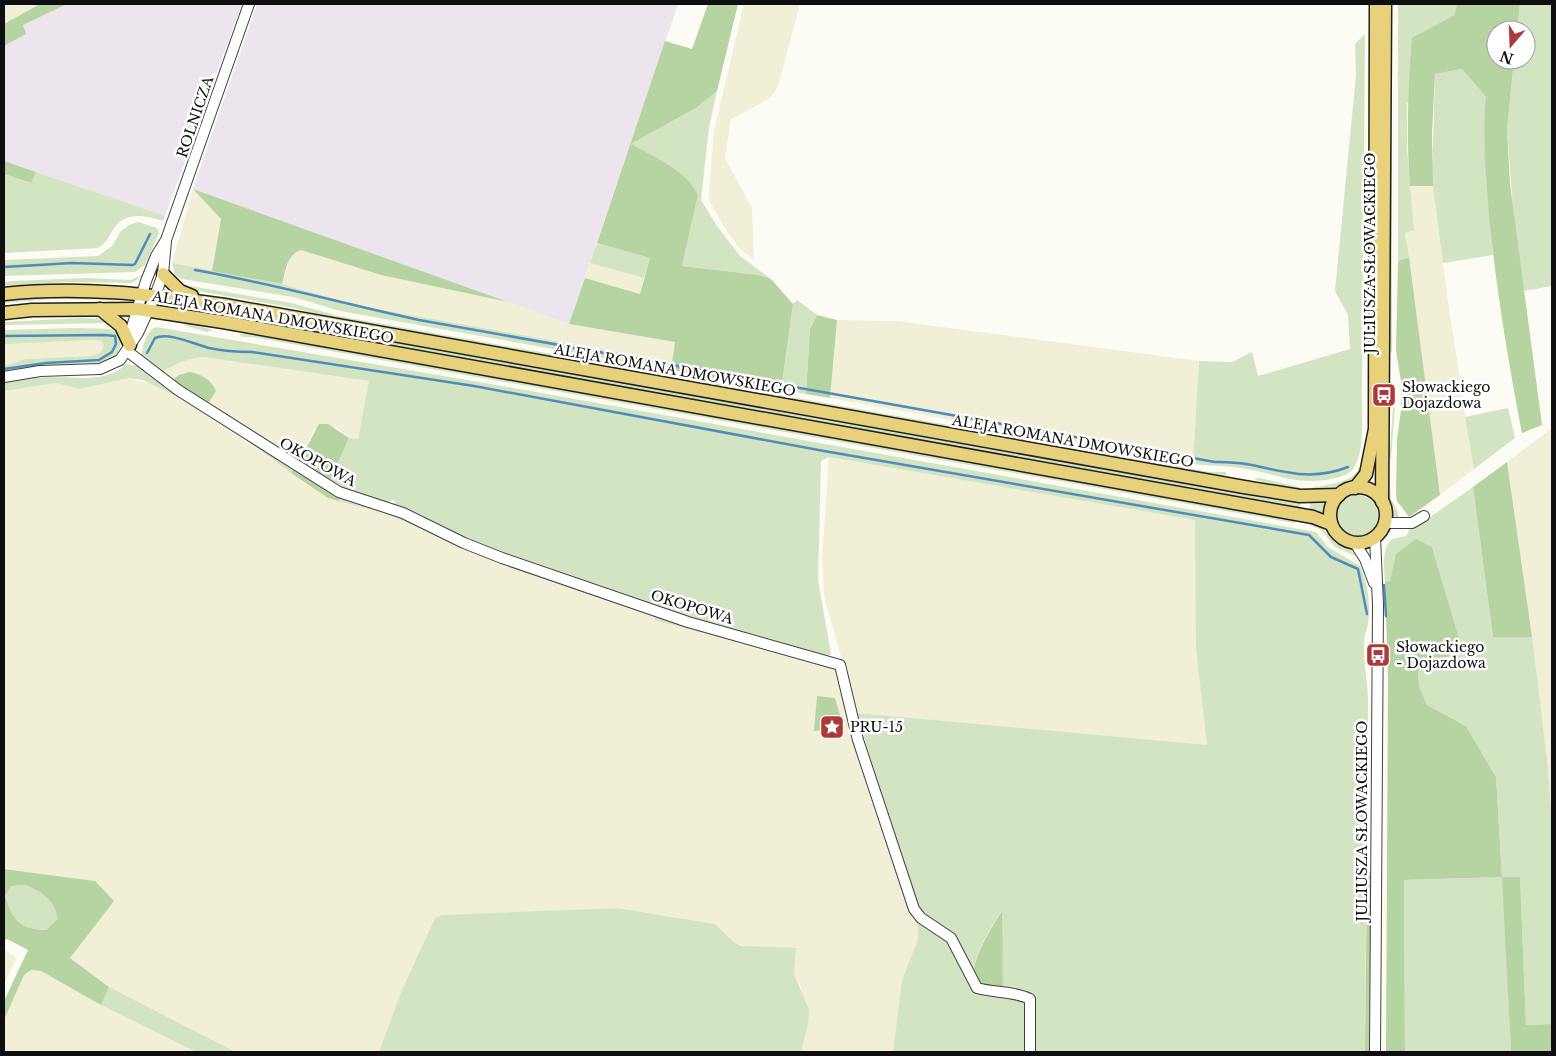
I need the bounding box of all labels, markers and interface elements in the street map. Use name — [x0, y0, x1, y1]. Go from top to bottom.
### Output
north arrow — [1486, 20, 1536, 70]
text: N — [1498, 47, 1516, 68]
street label: ROLNICZA — [173, 74, 217, 160]
street label: JULIUSZA SŁOWACKIEGO — [1361, 152, 1379, 356]
street label: ALEJA ROMANA DMOWSKIEGO — [150, 287, 395, 347]
street label: ALEJA ROMANA DMOWSKIEGO — [552, 340, 797, 400]
place label: Słowackiego Dojazdowa — [1402, 378, 1490, 412]
bus stop icon: Słowackiego Dojazdowa — [1371, 382, 1397, 408]
street label: ALEJA ROMANA DMOWSKIEGO — [950, 411, 1195, 471]
street label: OKOPOWA — [276, 433, 360, 491]
street label: OKOPOWA — [649, 586, 736, 628]
place label: Słowackiego - Dojazdowa — [1396, 638, 1486, 672]
bus stop icon: Słowackiego - Dojazdowa — [1365, 642, 1391, 668]
place icon: PRU-15 — [819, 714, 845, 740]
place label: PRU-15 — [850, 718, 903, 736]
street label: JULIUSZA SŁOWACKIEGO — [1353, 720, 1371, 924]

